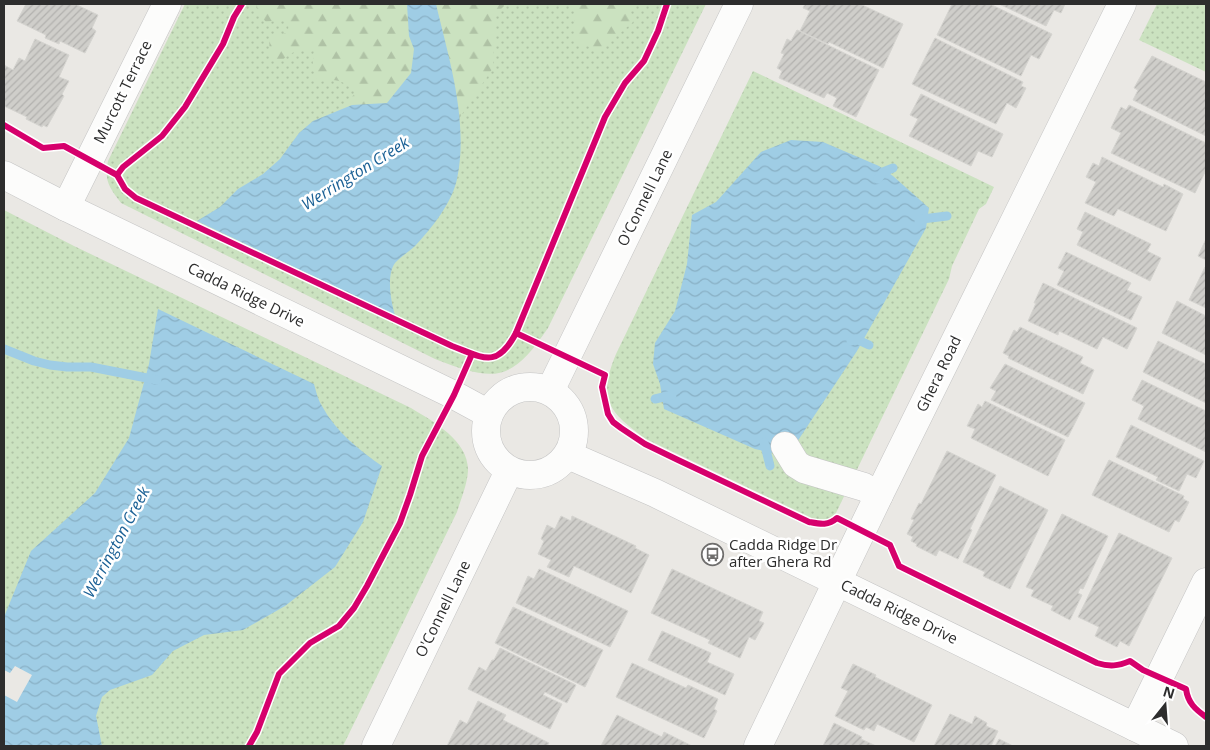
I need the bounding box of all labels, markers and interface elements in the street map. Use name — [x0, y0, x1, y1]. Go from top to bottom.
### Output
street label: Murcott Terrace — [88, 37, 156, 147]
water label: Werrington Creek — [297, 130, 414, 215]
street label: O'Connell Lane — [612, 146, 676, 249]
street label: Cadda Ridge Drive — [185, 257, 308, 331]
street label: Ghera Road — [911, 332, 965, 415]
water label: Werrington Creek — [77, 482, 155, 601]
place label: Cadda Ridge Dr after Ghera Rd — [729, 534, 837, 571]
bus stop icon: Cadda Ridge Dr after Ghera Rd — [701, 542, 725, 566]
street label: O'Connell Lane — [410, 557, 474, 660]
street label: Cadda Ridge Drive — [838, 574, 961, 648]
north arrow — [1140, 680, 1190, 730]
text: N — [1161, 681, 1177, 703]

